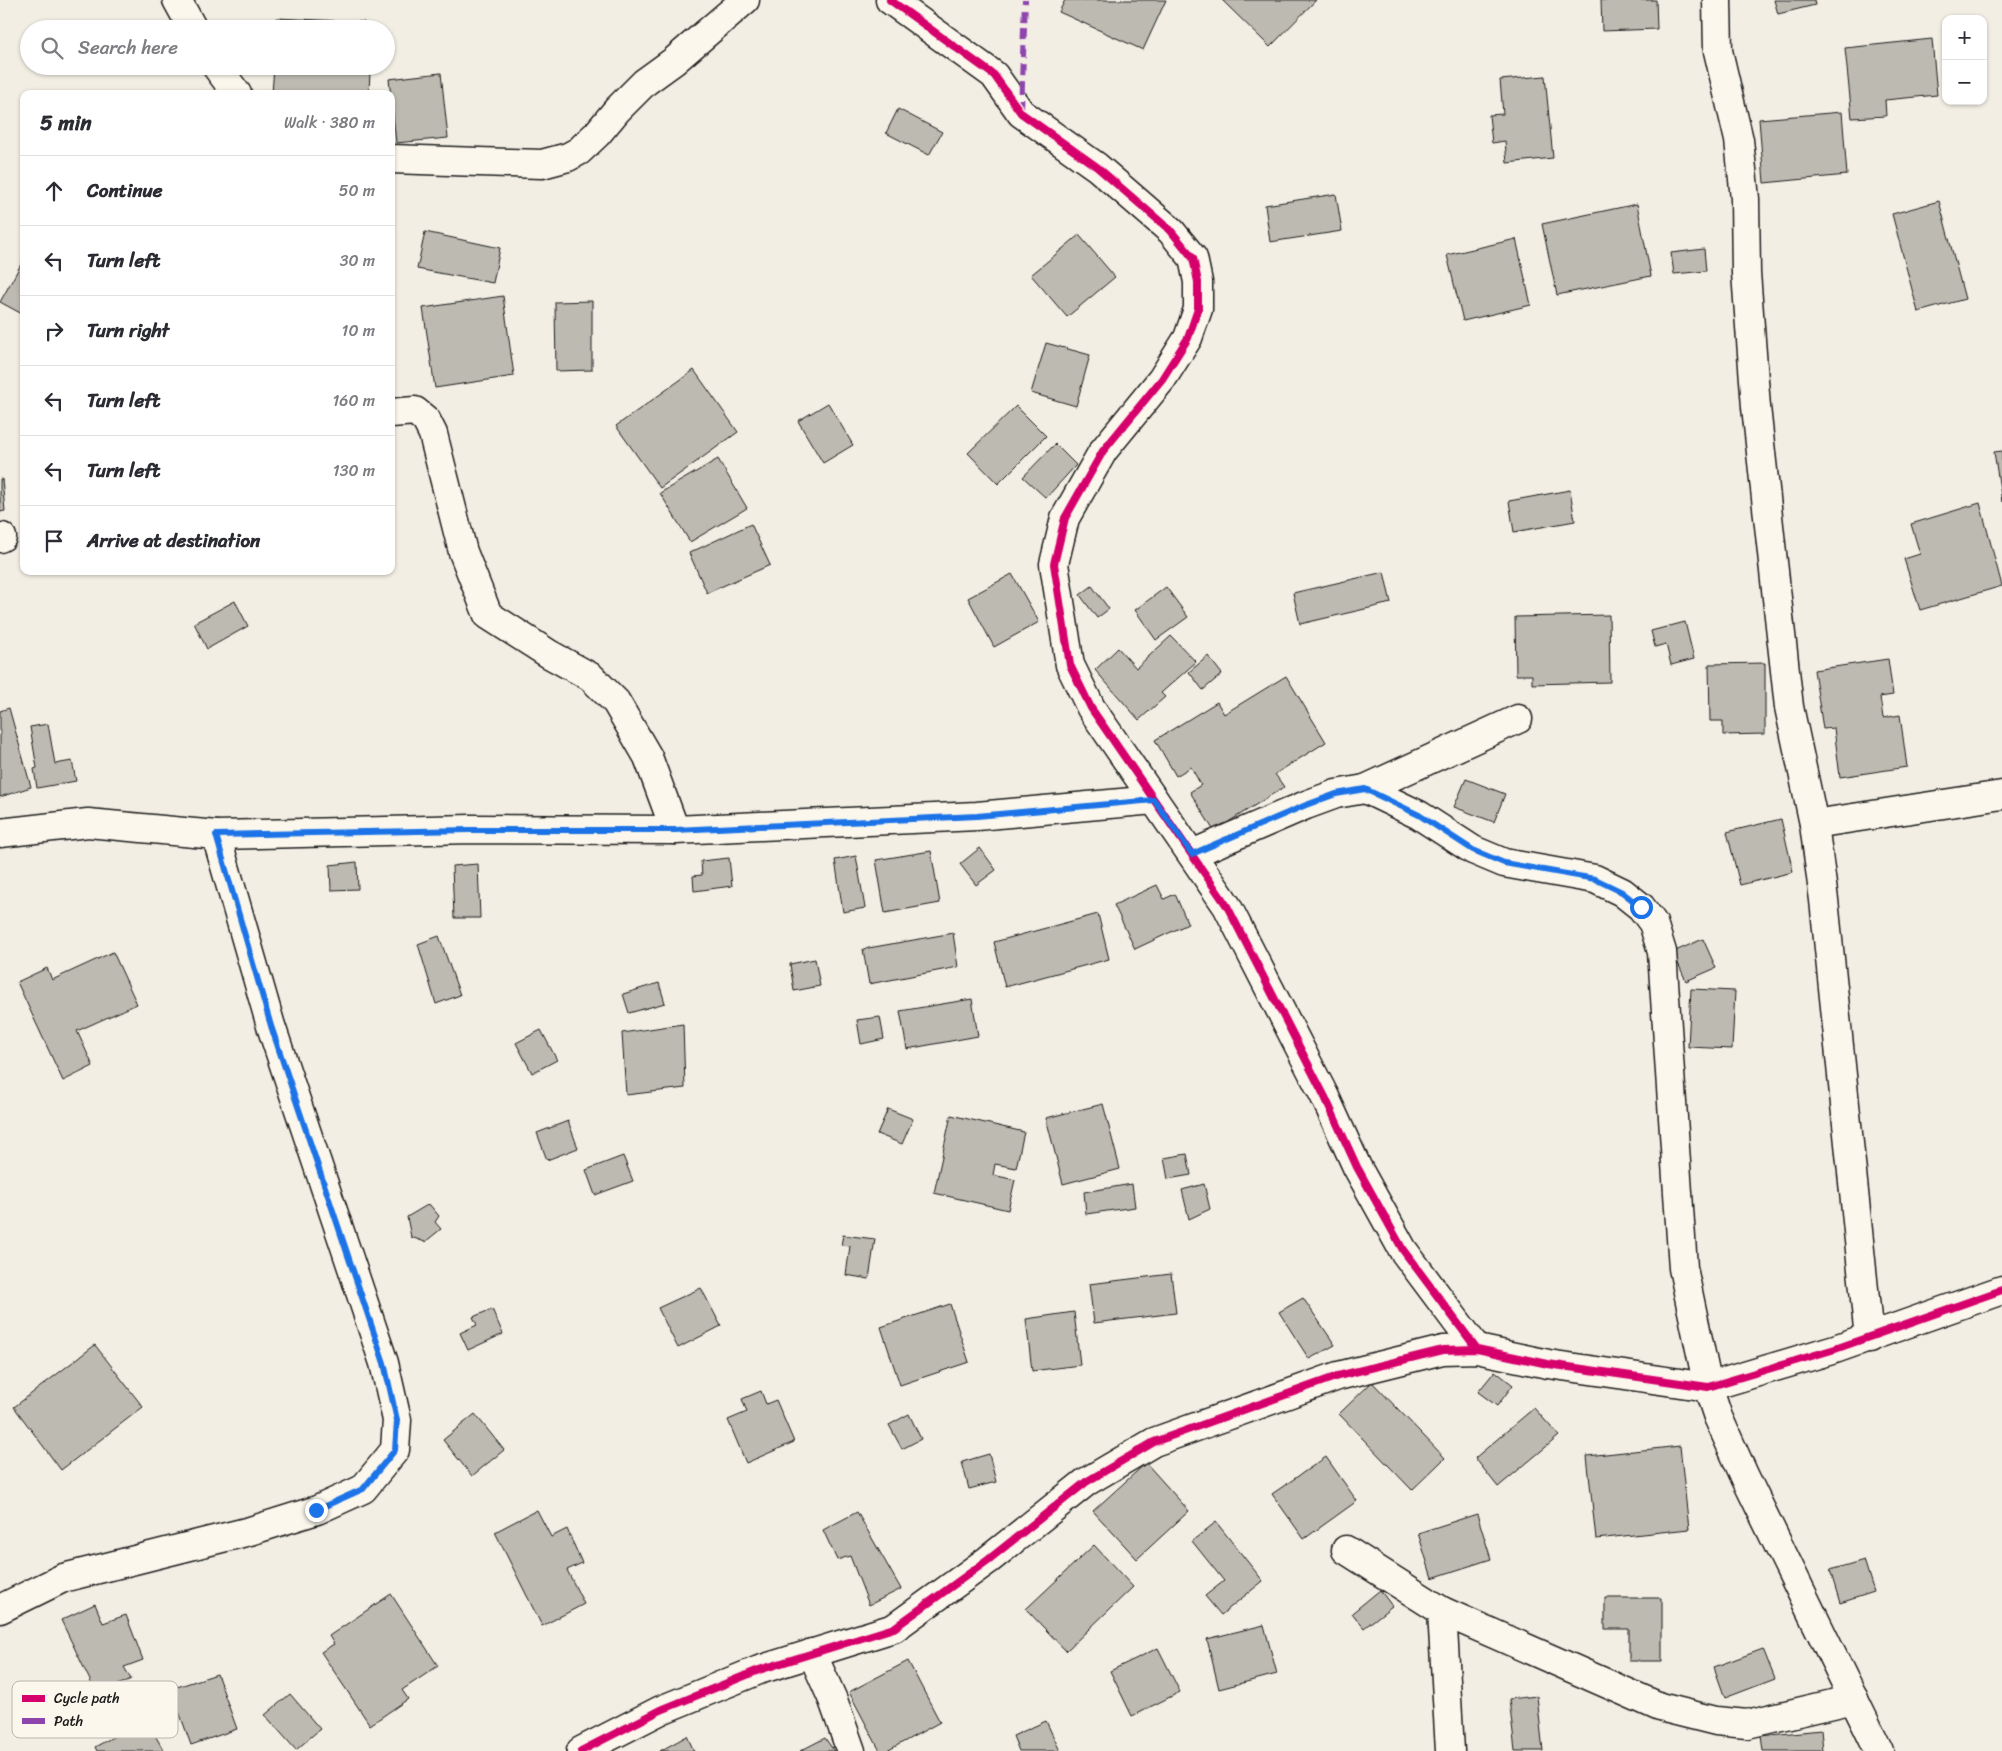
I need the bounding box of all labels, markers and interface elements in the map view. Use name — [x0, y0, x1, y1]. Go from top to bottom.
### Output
map controls — [1942, 15, 1987, 105]
button: + — [1942, 15, 1987, 60]
search box — [20, 20, 395, 75]
text: Search here — [78, 31, 178, 64]
icon: search — [38, 34, 66, 62]
button: − — [1942, 60, 1987, 105]
text: 5 min — [40, 104, 92, 142]
text: Walk · 380 m — [284, 108, 375, 137]
text: Continue — [87, 174, 163, 207]
text: 50 m — [339, 176, 375, 205]
icon: ahead — [40, 177, 68, 205]
text: Turn left — [87, 244, 160, 277]
text: 30 m — [340, 246, 375, 275]
icon: left — [40, 247, 68, 275]
text: Turn right — [87, 314, 169, 347]
text: 10 m — [342, 316, 375, 345]
icon: right — [40, 317, 68, 345]
text: Turn left — [87, 384, 160, 417]
text: 160 m — [332, 386, 375, 415]
icon: left — [40, 387, 68, 415]
text: Turn left — [87, 454, 160, 487]
text: 130 m — [333, 456, 375, 485]
icon: left — [40, 457, 68, 485]
text: Arrive at destination — [87, 524, 260, 557]
icon: arrive — [40, 527, 68, 555]
route start — [1630, 896, 1653, 919]
route end — [305, 1499, 328, 1522]
legend — [12, 1681, 178, 1738]
text: Cycle path — [54, 1686, 120, 1711]
text: Path — [54, 1709, 83, 1734]

